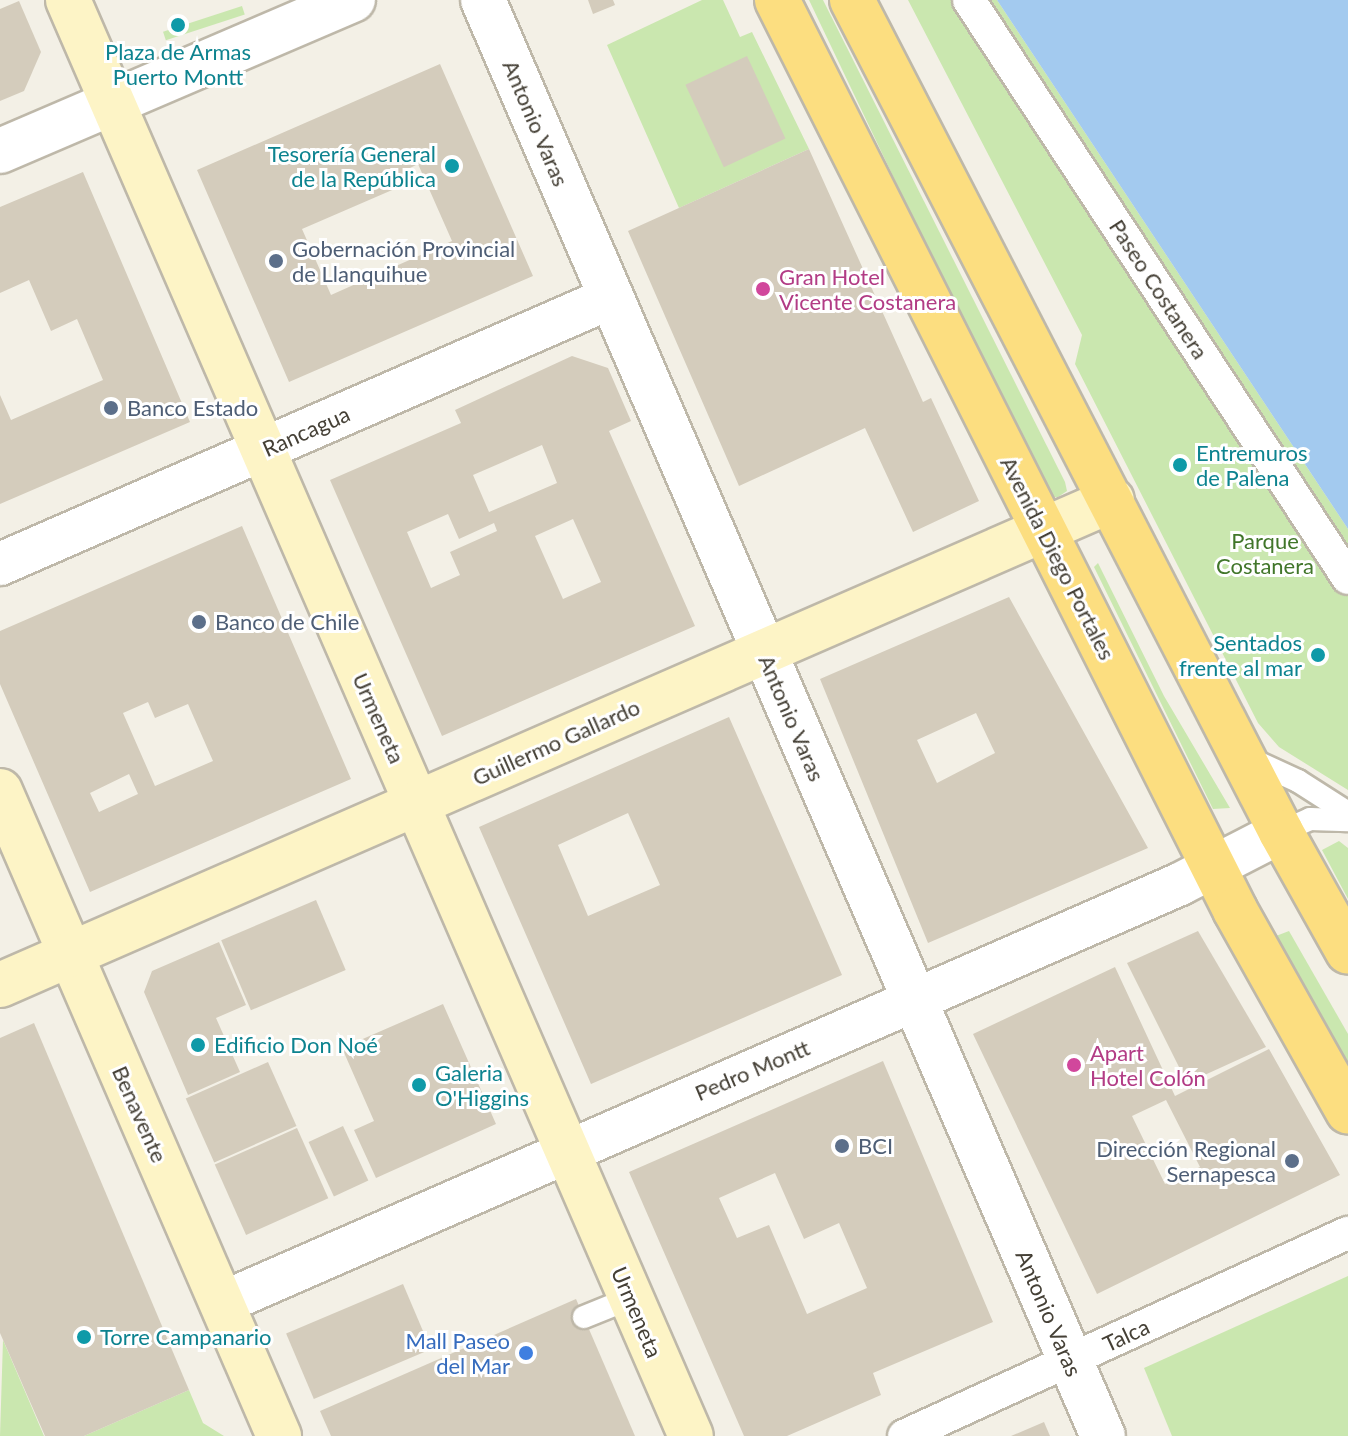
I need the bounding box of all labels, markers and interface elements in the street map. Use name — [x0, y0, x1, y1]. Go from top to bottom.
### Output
marker: Plaza de Armas Puerto Montt — [169, 16, 187, 34]
place label: Plaza de Armas Puerto Montt — [105, 38, 251, 90]
street label: Antonio Varas — [497, 56, 575, 190]
place label: Tesorería General de la República — [268, 140, 436, 192]
marker: Tesorería General de la República — [443, 157, 461, 175]
street label: Paseo Costanera — [1104, 214, 1214, 364]
place label: Gobernación Provincial de Llanquihue — [292, 235, 515, 286]
marker: Gobernación Provincial de Llanquihue — [267, 252, 285, 270]
place label: Gran Hotel Vicente Costanera — [779, 263, 956, 314]
marker: Gran Hotel Vicente Costanera — [754, 280, 772, 298]
place label: Banco Estado — [127, 395, 258, 421]
marker: Banco Estado — [102, 399, 120, 417]
street label: Rancagua — [258, 400, 354, 462]
place label: Entremuros de Palena — [1196, 439, 1307, 490]
street label: Avenida Diego Portales — [995, 452, 1121, 664]
marker: Entremuros de Palena — [1171, 456, 1189, 474]
park label: Parque Costanera — [1216, 527, 1314, 578]
place label: Banco de Chile — [215, 609, 359, 635]
marker: Banco de Chile — [190, 613, 208, 631]
place label: Sentados frente al mar — [1179, 629, 1302, 680]
marker: Sentados frente al mar — [1309, 646, 1327, 664]
street label: Antonio Varas — [753, 651, 831, 785]
street label: Urmeneta — [347, 669, 411, 767]
street label: Guillermo Gallardo — [468, 693, 644, 791]
place label: Edificio Don Noé — [214, 1032, 378, 1058]
street label: Pedro Montt — [691, 1034, 813, 1106]
marker: Edificio Don Noé — [189, 1036, 207, 1054]
place label: Apart Hotel Colón — [1090, 1039, 1206, 1090]
marker: Apart Hotel Colón — [1065, 1056, 1083, 1074]
place label: Galeria O'Higgins — [435, 1059, 529, 1110]
street label: Benavente — [107, 1062, 173, 1166]
marker: Galeria O'Higgins — [410, 1076, 428, 1094]
place label: BCI — [858, 1133, 893, 1159]
place label: Dirección Regional Sernapesca — [1096, 1135, 1276, 1186]
marker: BCI — [833, 1137, 851, 1155]
marker: Dirección Regional Sernapesca — [1283, 1152, 1301, 1170]
street label: Antonio Varas — [1010, 1246, 1088, 1380]
street label: Urmeneta — [606, 1263, 668, 1361]
street label: Talca — [1099, 1313, 1153, 1357]
place label: Torre Campanario — [100, 1324, 272, 1350]
place label: Mall Paseo del Mar — [406, 1327, 510, 1378]
marker: Torre Campanario — [75, 1328, 93, 1346]
marker: Mall Paseo del Mar — [517, 1344, 535, 1362]

